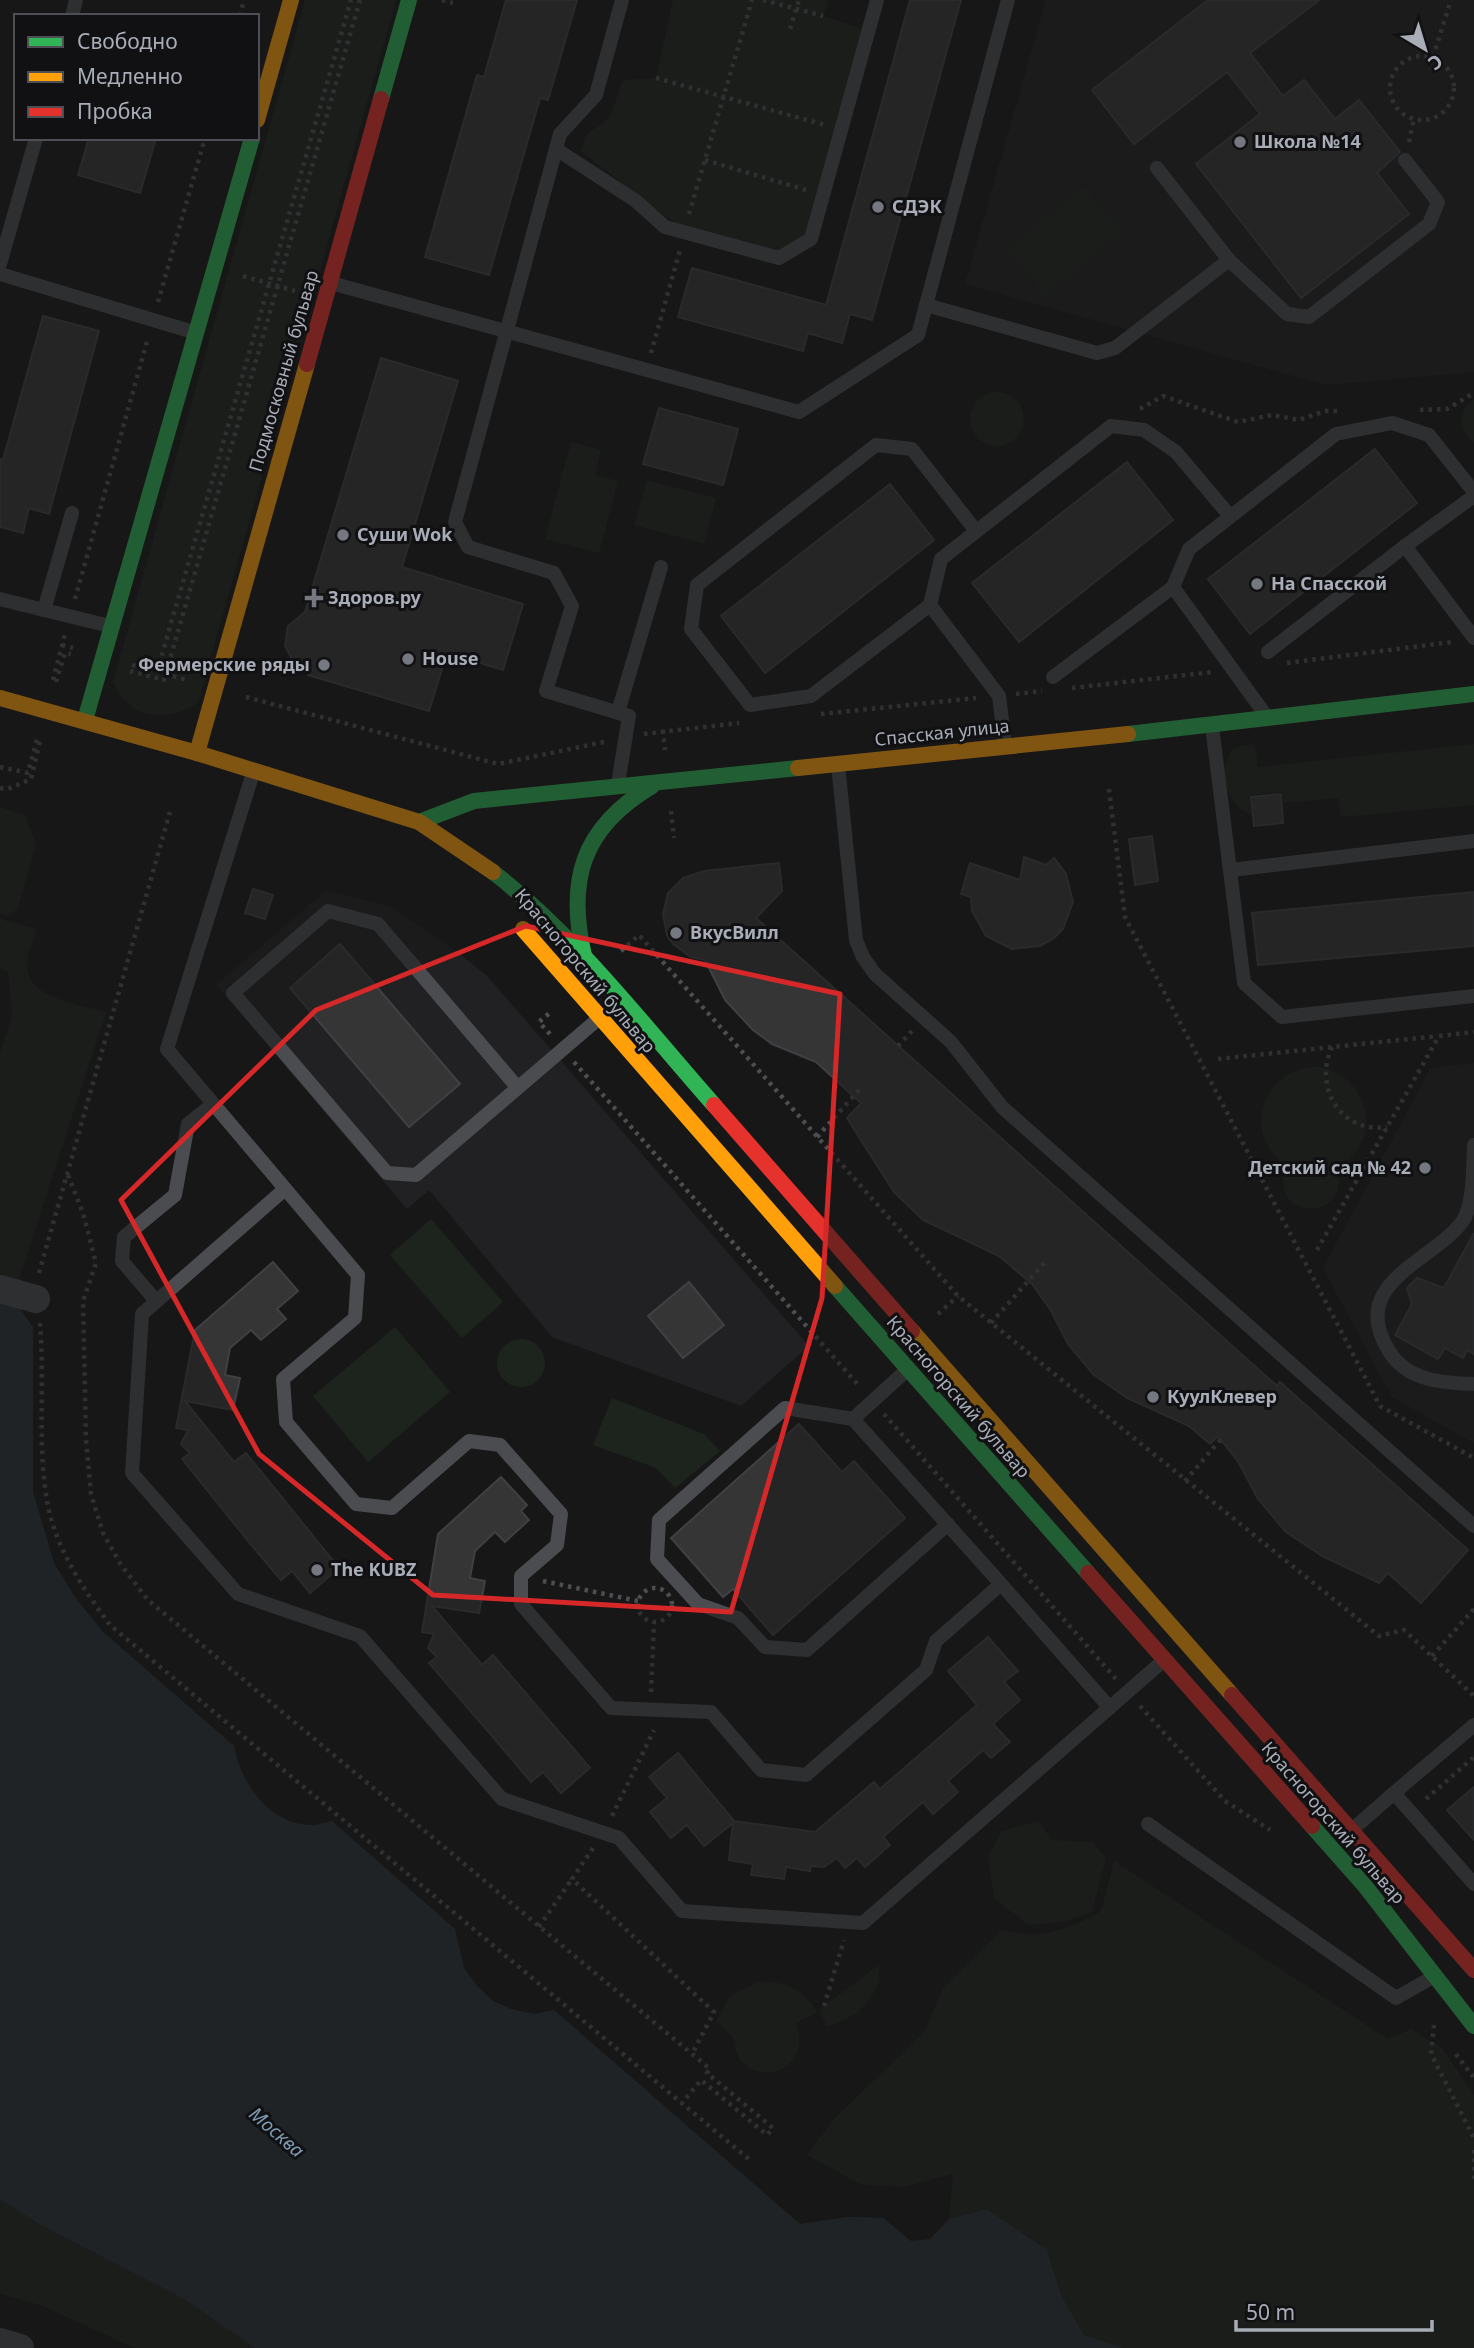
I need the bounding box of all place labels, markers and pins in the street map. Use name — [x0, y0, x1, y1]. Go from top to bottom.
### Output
place label: Школа №14 — [1254, 129, 1361, 153]
marker: Школа №14 — [1232, 134, 1248, 150]
place label: СДЭК — [892, 194, 942, 218]
marker: СДЭК — [870, 199, 886, 215]
place label: Суши Wok — [357, 522, 453, 546]
marker: Суши Wok — [335, 527, 351, 543]
place label: На Спасской — [1271, 571, 1387, 595]
marker: На Спасской — [1249, 576, 1265, 592]
place label: Здоров.ру — [328, 585, 422, 609]
marker: Здоров.ру — [306, 590, 322, 606]
place label: House — [422, 646, 479, 670]
marker: House — [400, 651, 416, 667]
place label: Фермерские ряды — [138, 652, 310, 676]
marker: Фермерские ряды — [316, 657, 332, 673]
place label: ВкусВилл — [690, 920, 779, 944]
marker: ВкусВилл — [668, 925, 684, 941]
place label: Детский сад № 42 — [1248, 1155, 1411, 1179]
marker: Детский сад № 42 — [1417, 1160, 1433, 1176]
place label: КуулКлевер — [1167, 1384, 1277, 1408]
marker: КуулКлевер — [1145, 1389, 1161, 1405]
place label: The KUBZ — [331, 1557, 416, 1581]
marker: The KUBZ — [309, 1562, 325, 1578]

